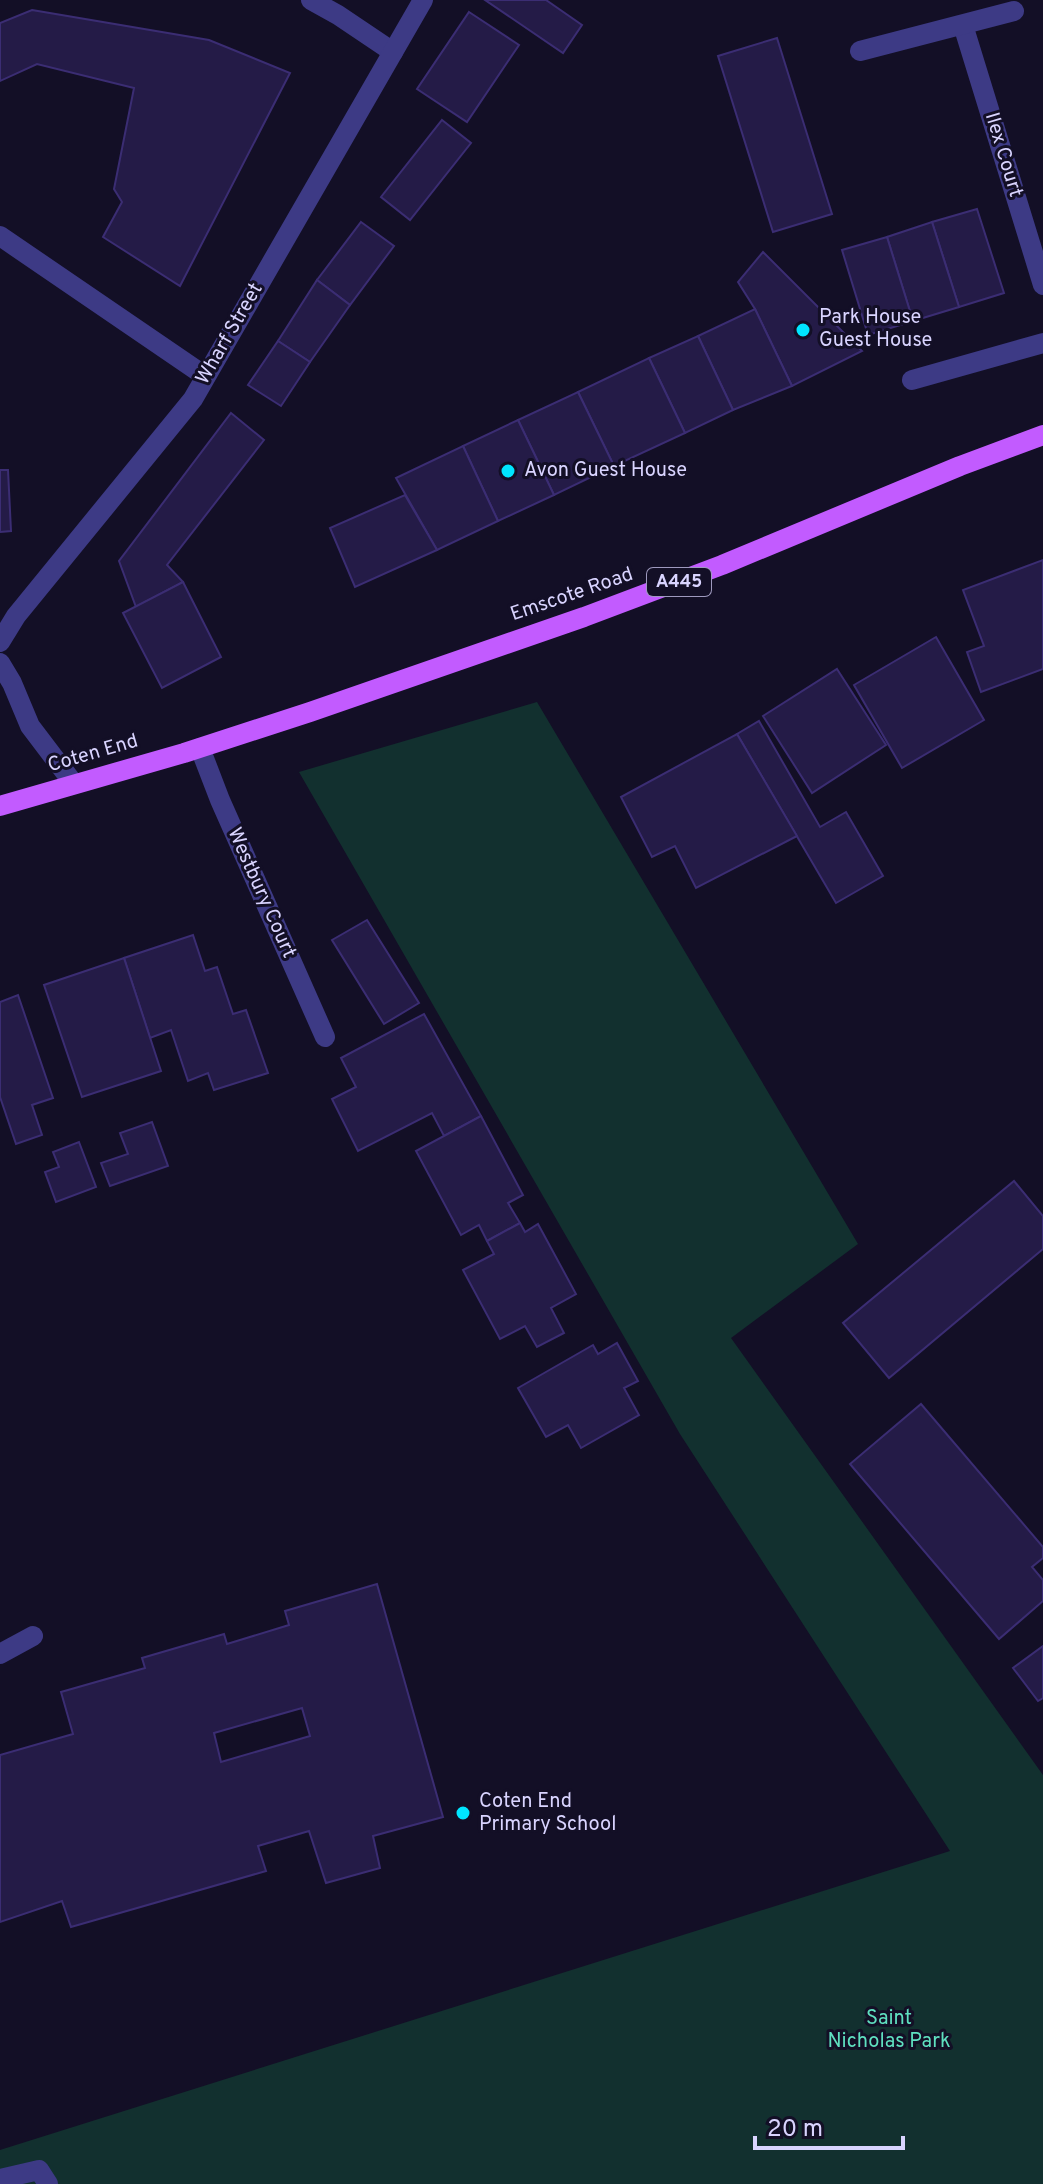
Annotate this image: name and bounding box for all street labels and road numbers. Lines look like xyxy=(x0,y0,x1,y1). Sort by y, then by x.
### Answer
street label: Ilex Court xyxy=(978,109,1028,201)
street label: Wharf Street xyxy=(190,278,270,390)
street label: Emscote Road xyxy=(507,562,637,628)
road number: A445 xyxy=(647,568,711,596)
street label: Coten End xyxy=(45,729,141,779)
street label: Westbury Court xyxy=(221,824,301,962)

